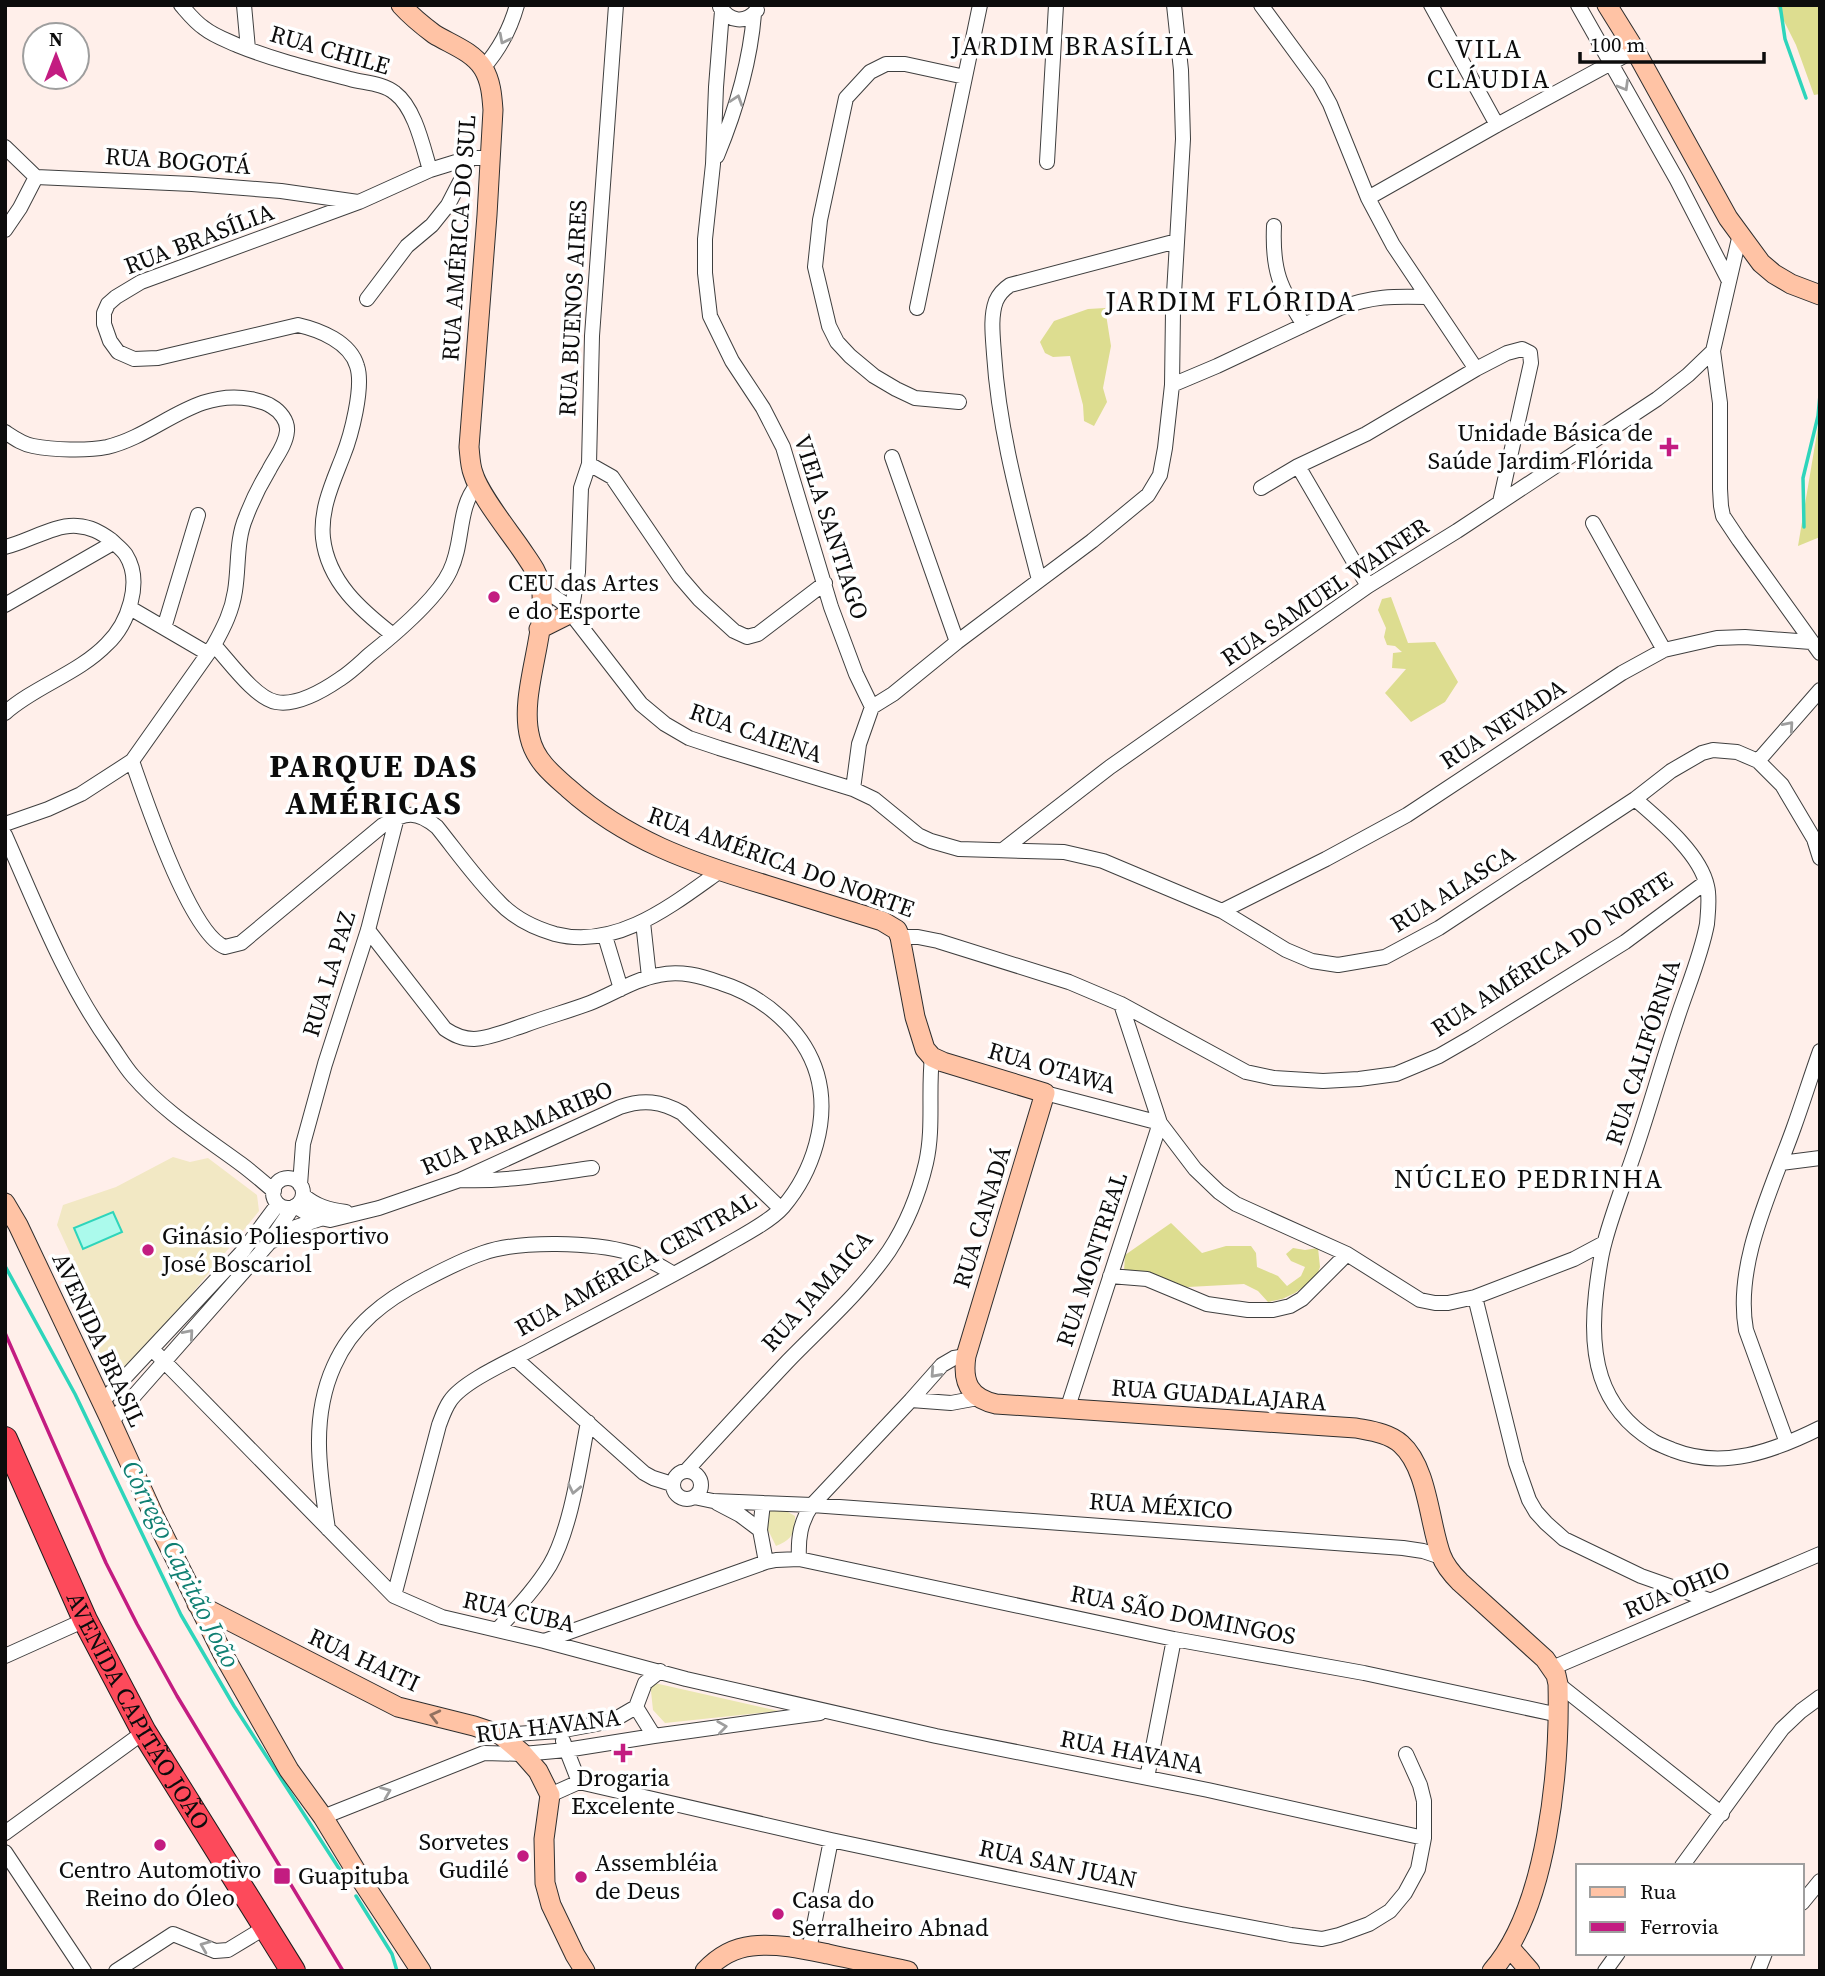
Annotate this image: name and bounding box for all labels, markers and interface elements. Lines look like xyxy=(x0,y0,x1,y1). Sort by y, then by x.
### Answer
street label: RUA CHILE xyxy=(266,17,394,82)
north arrow xyxy=(21,21,91,91)
scale bar xyxy=(1580,21,1764,65)
text: N xyxy=(49,26,63,52)
district label: JARDIM BRASÍLIA xyxy=(950,28,1195,64)
text: 100 m xyxy=(1590,30,1645,59)
district label: VILA CLÁUDIA xyxy=(1427,31,1551,97)
one-way arrow xyxy=(499,32,513,44)
one-way arrow xyxy=(1616,79,1629,91)
one-way arrow xyxy=(729,94,743,106)
street label: RUA AMÉRICA DO SUL xyxy=(433,114,484,362)
street label: RUA BOGOTÁ xyxy=(104,139,252,182)
street label: RUA BRASÍLIA xyxy=(119,195,278,282)
street label: RUA BUENOS AIRES xyxy=(550,199,595,417)
district label: JARDIM FLÓRIDA xyxy=(1104,282,1357,320)
place label: Unidade Básica de Saúde Jardim Flórida xyxy=(1428,416,1654,477)
street label: VIELA SANTIAGO xyxy=(786,430,877,623)
marker: Unidade Básica de Saúde Jardim Flórida xyxy=(1659,437,1679,457)
street label: RUA SAMUEL WAINER xyxy=(1214,509,1436,674)
place label: CEU das Artes e do Esporte xyxy=(508,566,659,627)
marker: CEU das Artes e do Esporte xyxy=(486,589,502,605)
street label: RUA NEVADA xyxy=(1433,671,1572,777)
street label: RUA CAIENA xyxy=(685,694,827,771)
one-way arrow xyxy=(1781,721,1793,734)
district label: PARQUE DAS AMÉRICAS xyxy=(269,744,479,825)
street label: RUA AMÉRICA DO NORTE xyxy=(643,798,919,925)
street label: RUA ALASCA xyxy=(1384,837,1521,940)
street label: RUA AMÉRICA DO NORTE xyxy=(1425,863,1679,1044)
street label: RUA LA PAZ xyxy=(294,907,363,1041)
street label: RUA CALIFÓRNIA xyxy=(1597,955,1688,1149)
street label: RUA OTAWA xyxy=(984,1034,1120,1102)
street label: RUA PARAMARIBO xyxy=(416,1072,618,1183)
street label: RUA CANADÁ xyxy=(944,1142,1019,1292)
district label: NÚCLEO PEDRINHA xyxy=(1394,1161,1664,1197)
street label: RUA MONTREAL xyxy=(1048,1167,1135,1350)
street label: RUA AMÉRICA CENTRAL xyxy=(509,1183,763,1344)
place label: Ginásio Poliesportivo José Boscariol xyxy=(161,1219,389,1280)
street label: RUA JAMAICA xyxy=(753,1223,880,1358)
marker: Ginásio Poliesportivo José Boscariol xyxy=(140,1242,156,1258)
street label: AVENIDA BRASIL xyxy=(45,1247,154,1432)
one-way arrow xyxy=(181,1330,193,1343)
one-way arrow xyxy=(931,1365,943,1378)
street label: RUA GUADALAJARA xyxy=(1110,1371,1328,1418)
water label: Córrego Capitão João xyxy=(113,1454,249,1674)
one-way arrow xyxy=(568,1483,583,1495)
street label: RUA MÉXICO xyxy=(1088,1484,1234,1527)
street label: RUA OHIO xyxy=(1619,1552,1735,1627)
street label: RUA SÃO DOMINGOS xyxy=(1068,1576,1298,1653)
street label: RUA CUBA xyxy=(460,1583,578,1640)
street label: AVENIDA CAPITÃO JOÃO xyxy=(59,1587,218,1836)
street label: RUA HAITI xyxy=(303,1619,425,1700)
street label: RUA HAVANA xyxy=(474,1700,622,1751)
one-way arrow xyxy=(429,1710,441,1724)
one-way arrow xyxy=(716,1719,728,1734)
street label: RUA HAVANA xyxy=(1058,1721,1207,1782)
marker: Drogaria Excelente xyxy=(615,1745,631,1761)
place label: Drogaria Excelente xyxy=(571,1761,675,1822)
one-way arrow xyxy=(379,1786,391,1800)
place label: Sorvetes Gudilé xyxy=(419,1825,509,1886)
street label: RUA SAN JUAN xyxy=(976,1831,1140,1896)
marker: Centro Automotivo Reino do Óleo xyxy=(152,1837,168,1853)
place label: Assembléia de Deus xyxy=(595,1846,719,1907)
marker: Sorvetes Gudilé xyxy=(515,1848,531,1864)
place label: Centro Automotivo Reino do Óleo xyxy=(59,1853,261,1914)
place label: Guapituba xyxy=(298,1859,410,1892)
legend xyxy=(1576,1864,1804,1955)
marker: Guapituba xyxy=(272,1866,292,1886)
marker: Assembléia de Deus xyxy=(573,1869,589,1885)
text: Rua xyxy=(1640,1877,1677,1906)
place label: Casa do Serralheiro Abnad xyxy=(792,1883,989,1944)
marker: Casa do Serralheiro Abnad xyxy=(770,1906,786,1922)
text: Ferrovia xyxy=(1640,1912,1719,1941)
one-way arrow xyxy=(200,1941,212,1955)

